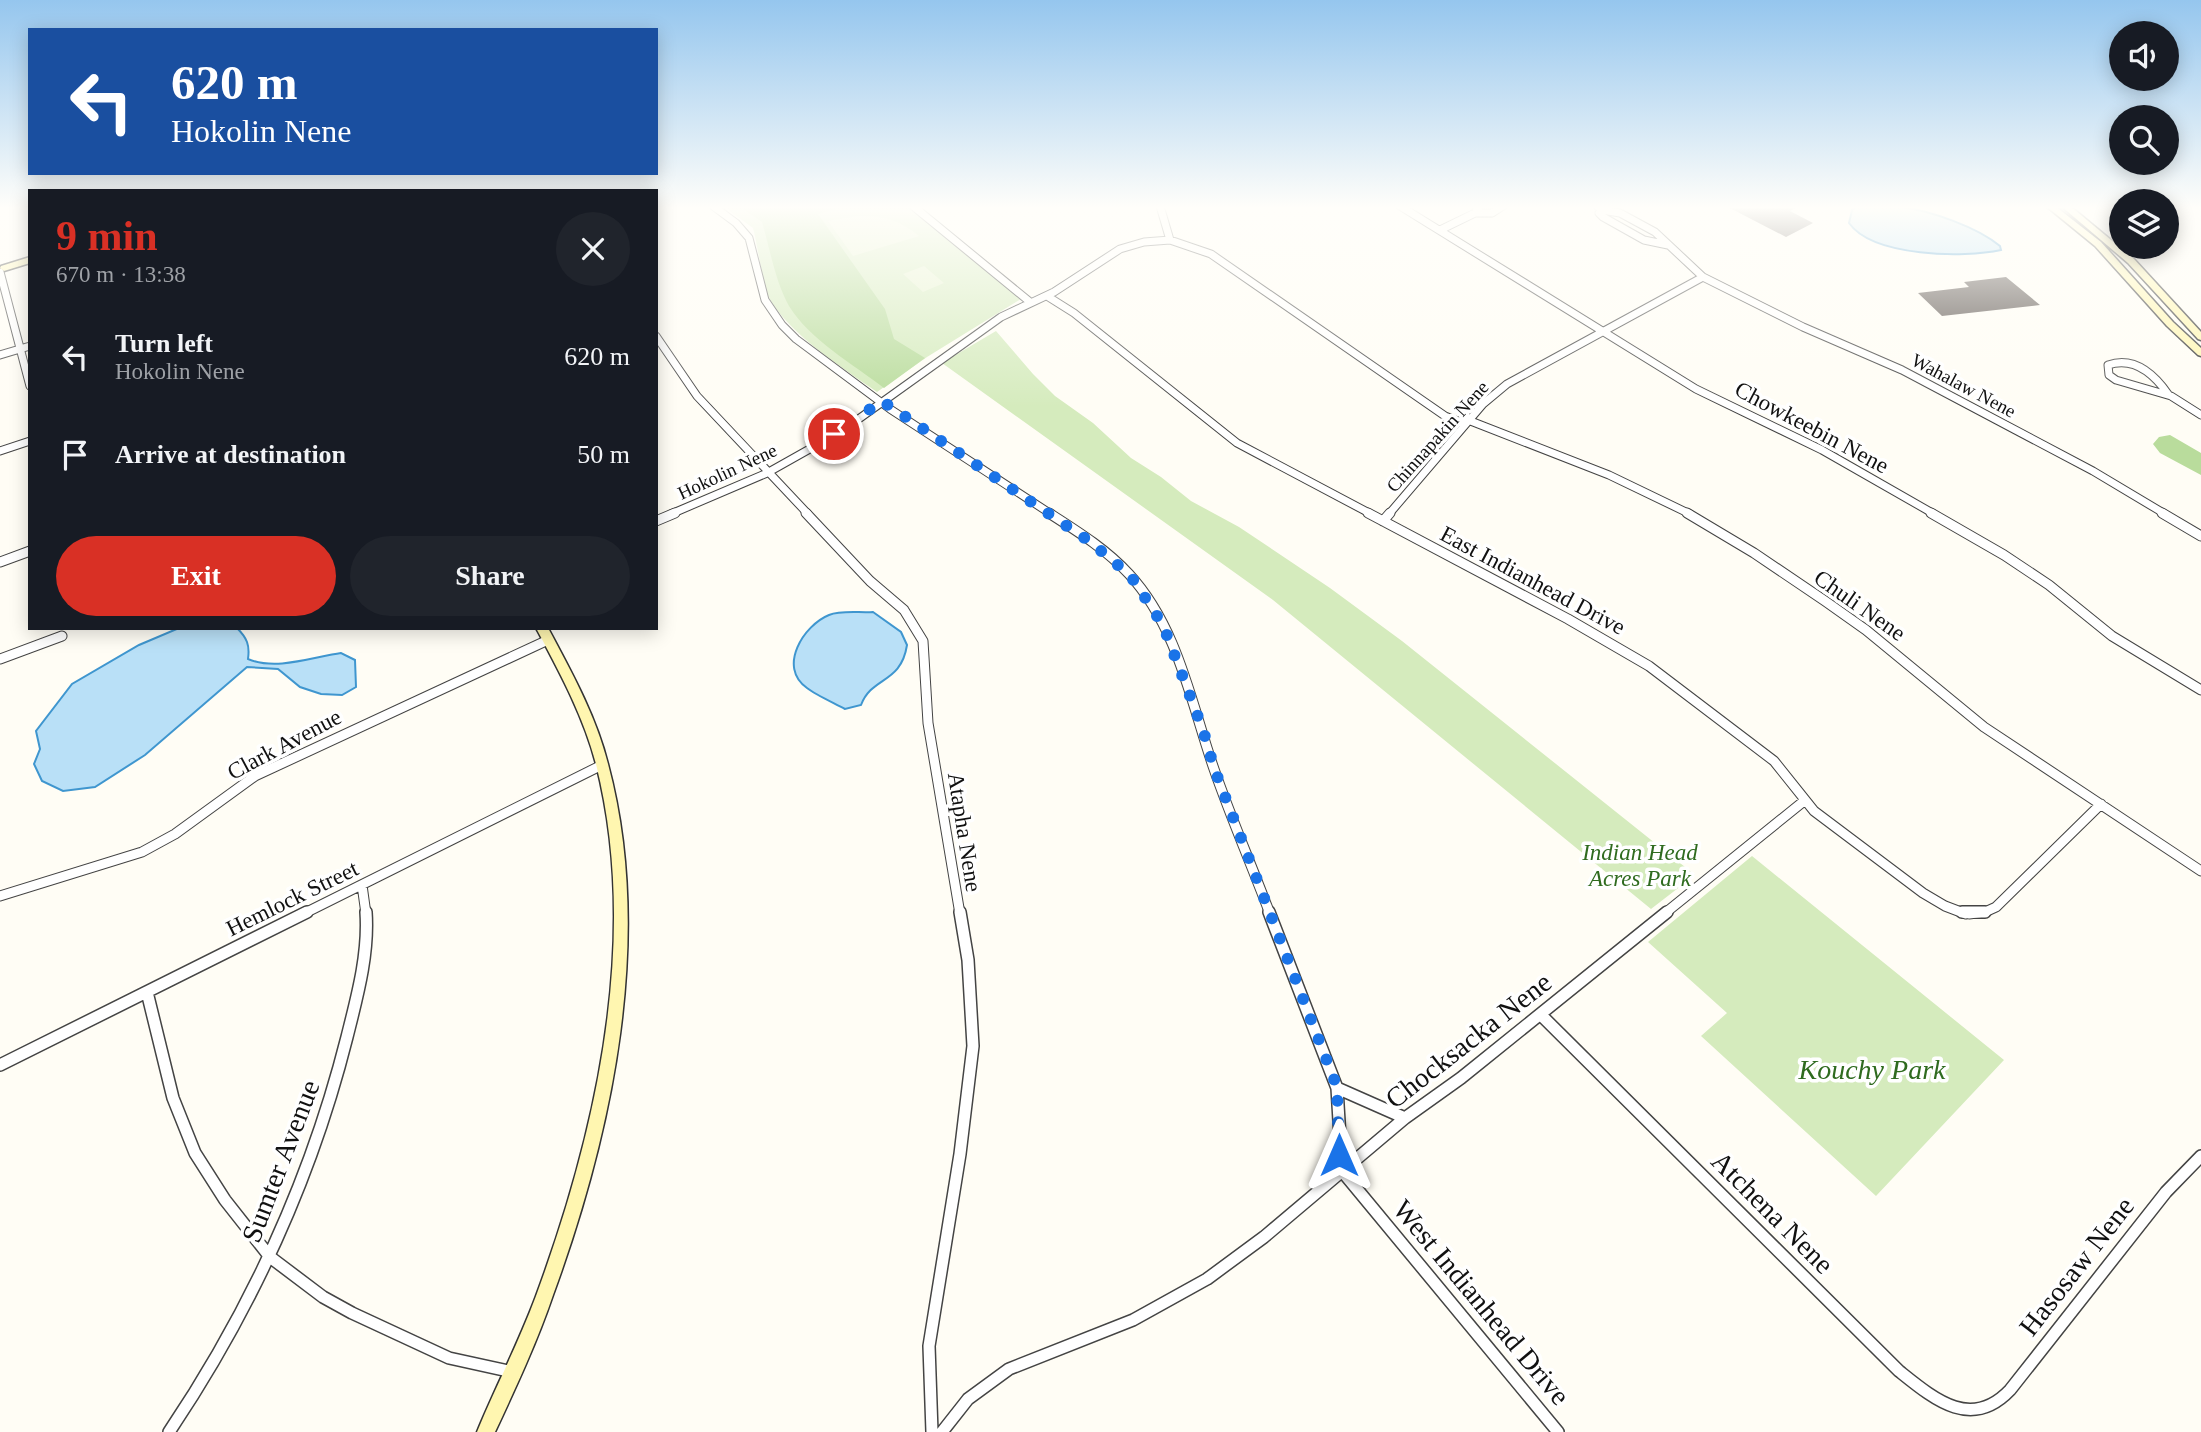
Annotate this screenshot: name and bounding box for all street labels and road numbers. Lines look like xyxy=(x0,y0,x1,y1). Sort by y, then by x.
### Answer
street label: Wahalaw Nene xyxy=(1908,349,2019,422)
street label: Chowkeebin Nene xyxy=(1731,376,1893,479)
street label: Chinnapakin Nene xyxy=(1382,377,1493,496)
street label: Hokolin Nene xyxy=(674,439,780,504)
street label: East Indianhead Drive xyxy=(1436,521,1629,640)
street label: Chuli Nene xyxy=(1809,565,1910,646)
street label: Clark Avenue xyxy=(223,704,345,785)
street label: Atapha Nene xyxy=(943,771,986,894)
street label: Hemlock Street xyxy=(222,855,363,941)
street label: Chocksacka Nene xyxy=(1379,966,1557,1115)
street label: Sumter Avenue xyxy=(235,1076,326,1247)
street label: Atchena Nene xyxy=(1705,1145,1840,1280)
street label: Hasosaw Nene xyxy=(2013,1191,2140,1342)
street label: West Indianhead Drive xyxy=(1387,1194,1576,1411)

